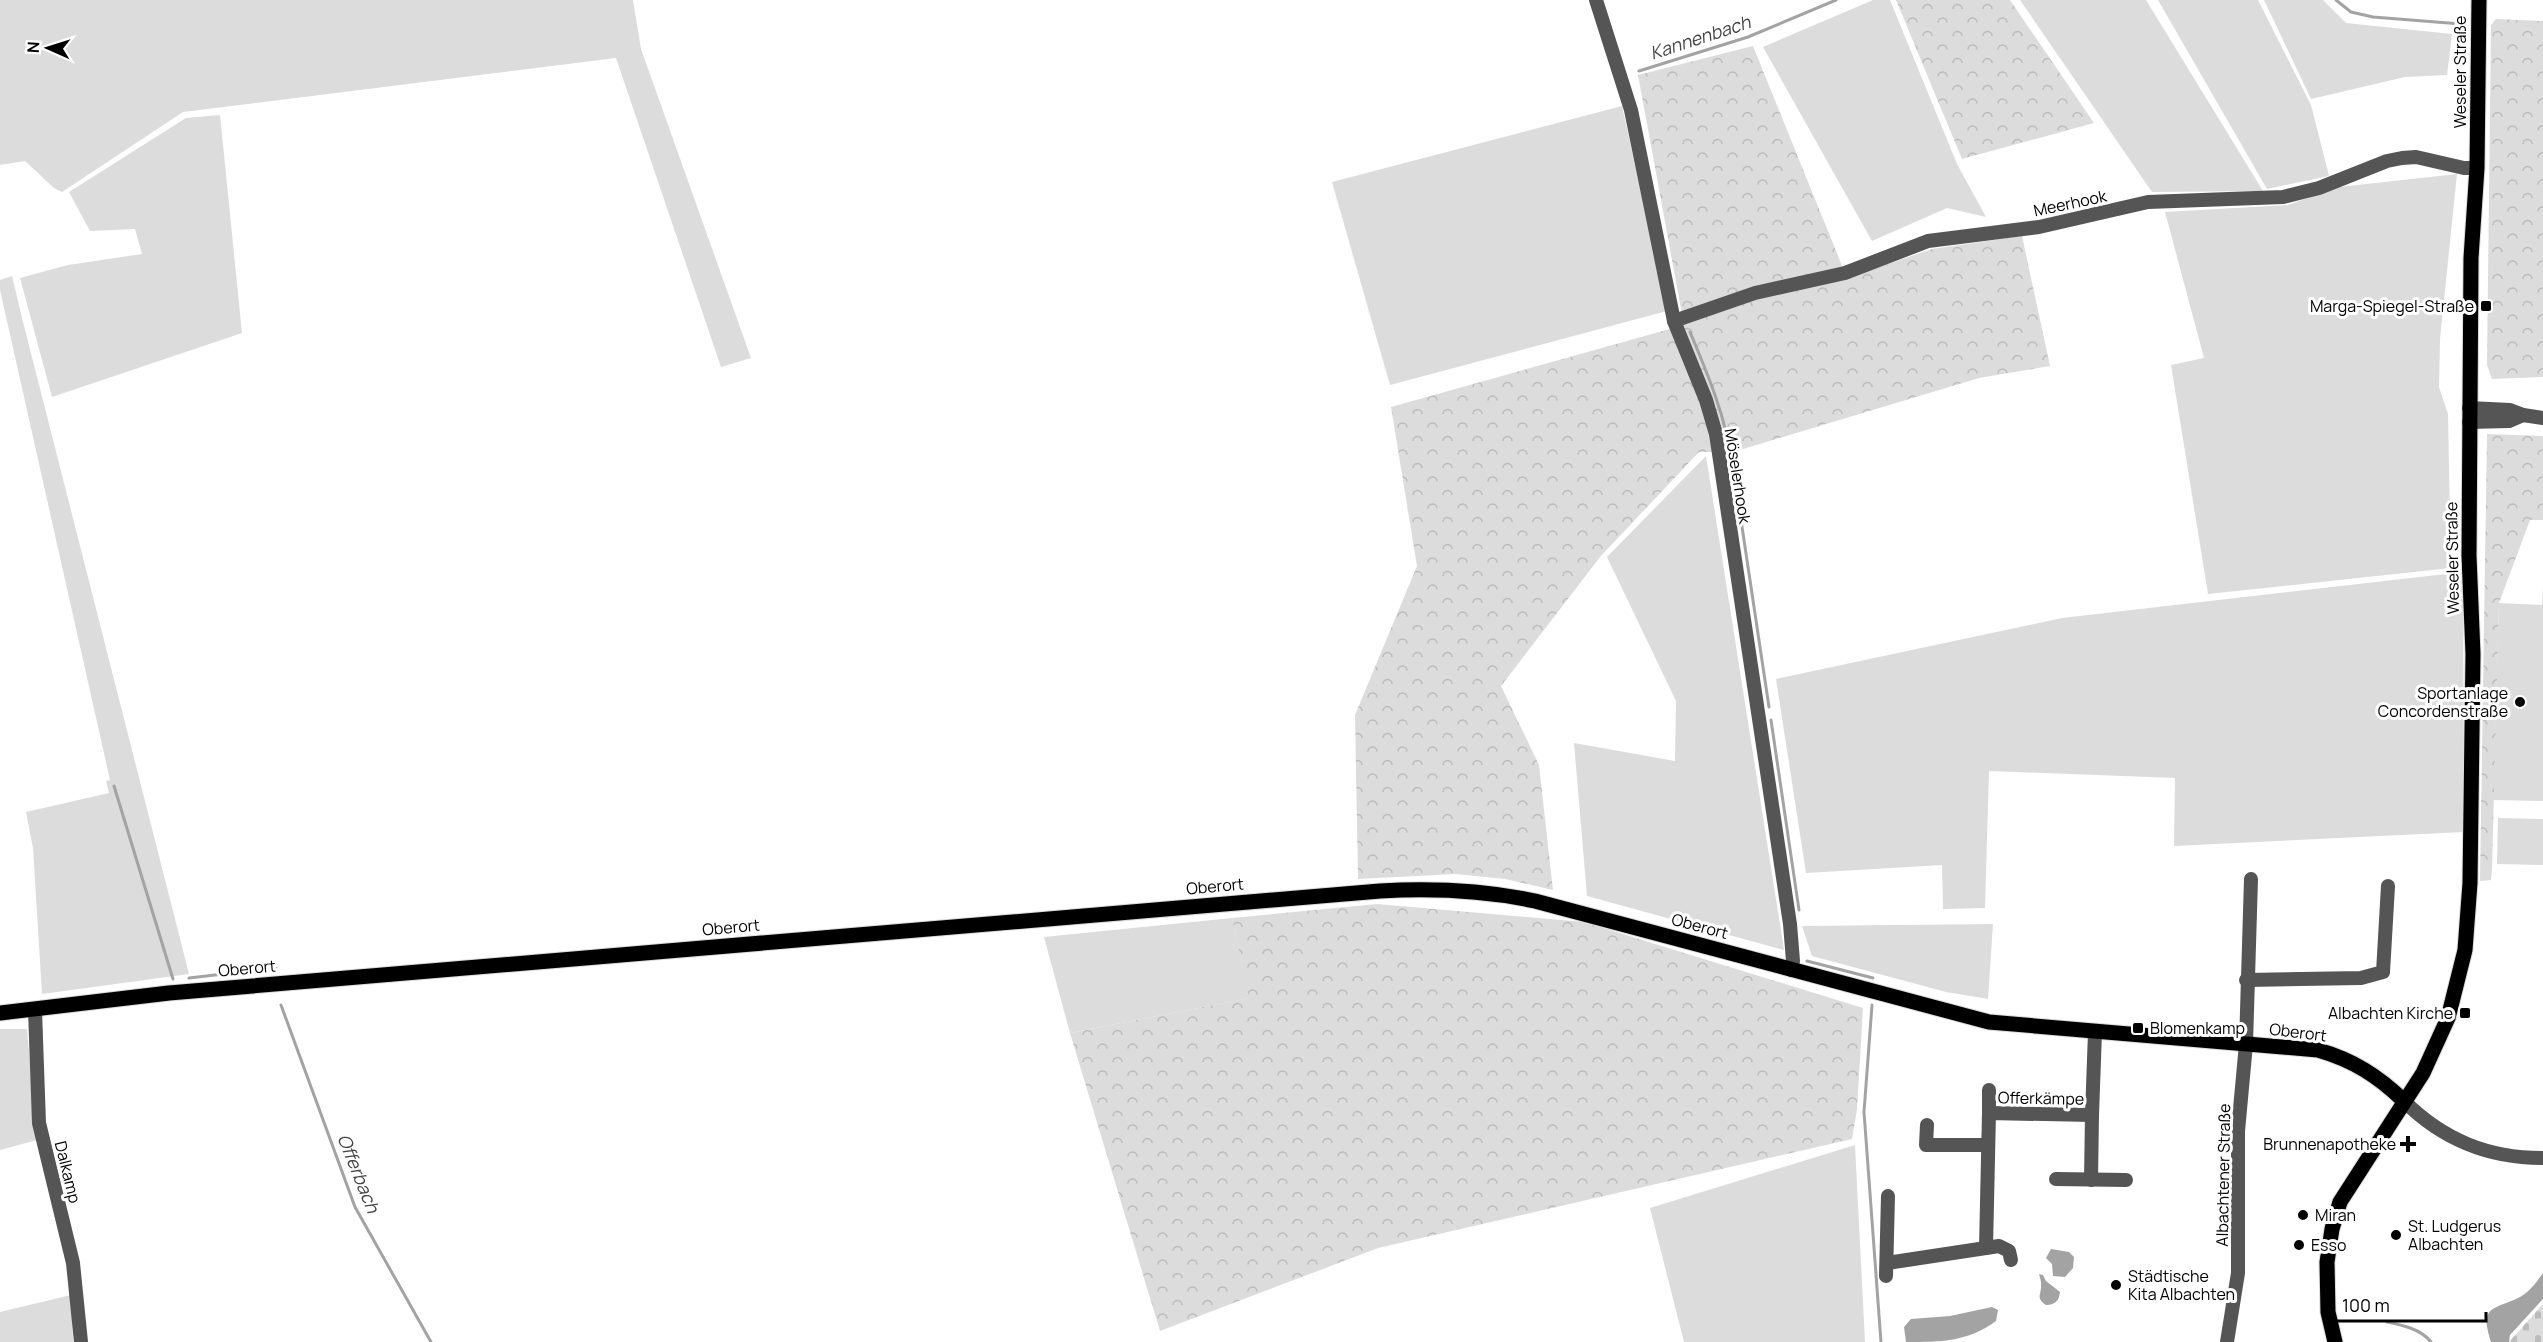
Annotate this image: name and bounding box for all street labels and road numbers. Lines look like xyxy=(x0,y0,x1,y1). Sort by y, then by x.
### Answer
street label: Weseler Straße xyxy=(2449,16,2471,128)
street label: Meerhook xyxy=(2031,184,2110,221)
street label: Möselerhook xyxy=(1720,427,1757,526)
street label: Weseler Straße xyxy=(2440,501,2464,615)
street label: Oberort xyxy=(1185,873,1245,899)
street label: Oberort xyxy=(1669,908,1731,944)
street label: Oberort xyxy=(701,914,761,940)
street label: Oberort xyxy=(217,955,277,981)
street label: Oberort xyxy=(2268,1018,2328,1046)
street label: Offerkämpe xyxy=(1998,1086,2084,1110)
street label: Albachtener Straße xyxy=(2211,1103,2235,1247)
street label: Dalkamp xyxy=(50,1139,86,1205)

